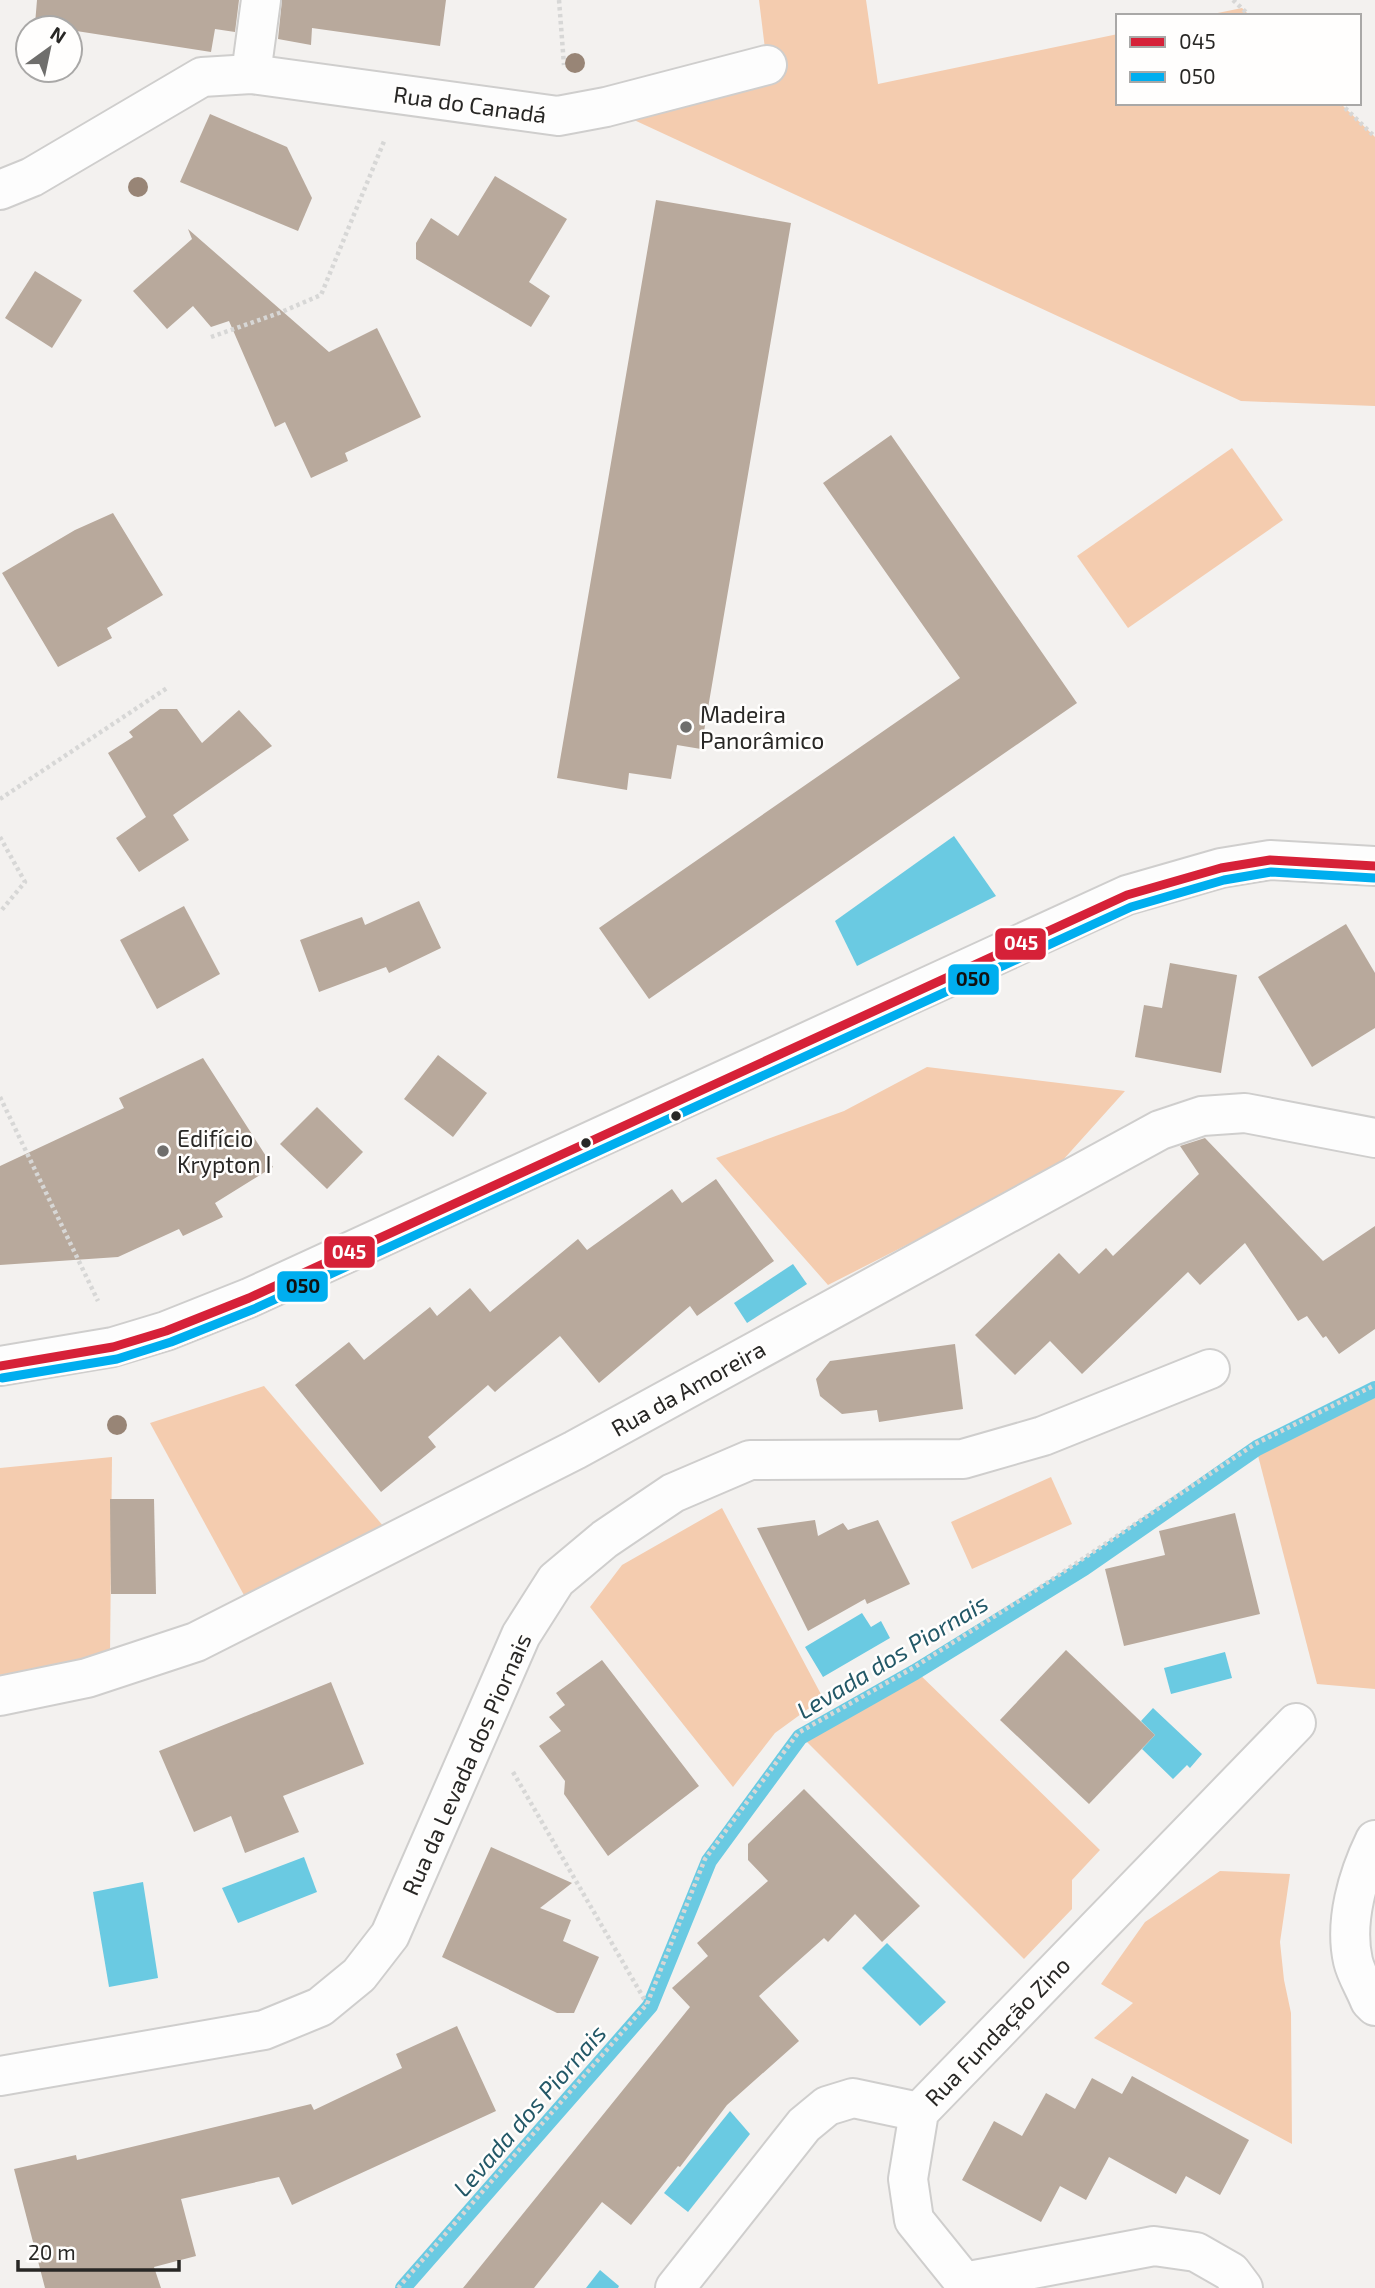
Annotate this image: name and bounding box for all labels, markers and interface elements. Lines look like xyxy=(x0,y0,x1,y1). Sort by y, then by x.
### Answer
north arrow xyxy=(14,14,84,84)
legend xyxy=(1116,14,1361,105)
text: N xyxy=(47,21,71,48)
text: 045 xyxy=(1179,28,1216,53)
text: 050 xyxy=(1179,63,1216,88)
street label: Rua do Canadá xyxy=(392,79,548,129)
place label: Madeira Panorâmico xyxy=(700,700,824,754)
marker: Madeira Panorâmico xyxy=(678,719,694,735)
line badge: 045 xyxy=(994,927,1047,961)
text: 045 xyxy=(1004,931,1038,954)
line badge: 050 xyxy=(947,963,1000,996)
text: 050 xyxy=(956,967,990,990)
unlabelled marker xyxy=(669,1109,683,1123)
place label: Edifício Krypton I xyxy=(177,1124,272,1178)
unlabelled marker xyxy=(579,1136,593,1150)
marker: Edifício Krypton I xyxy=(155,1143,171,1159)
line badge: 045 xyxy=(323,1235,376,1269)
text: 045 xyxy=(332,1240,366,1263)
line badge: 050 xyxy=(276,1270,329,1303)
text: 050 xyxy=(286,1274,320,1297)
street label: Rua da Amoreira xyxy=(606,1334,770,1442)
water label: Levada dos Piornais xyxy=(791,1587,993,1725)
street label: Rua da Levada dos Piornais xyxy=(396,1629,536,1899)
street label: Rua Fundação Zino xyxy=(919,1951,1076,2112)
water label: Levada dos Piornais xyxy=(447,2018,611,2202)
scale bar xyxy=(18,2228,178,2272)
text: 20 m xyxy=(28,2239,76,2264)

